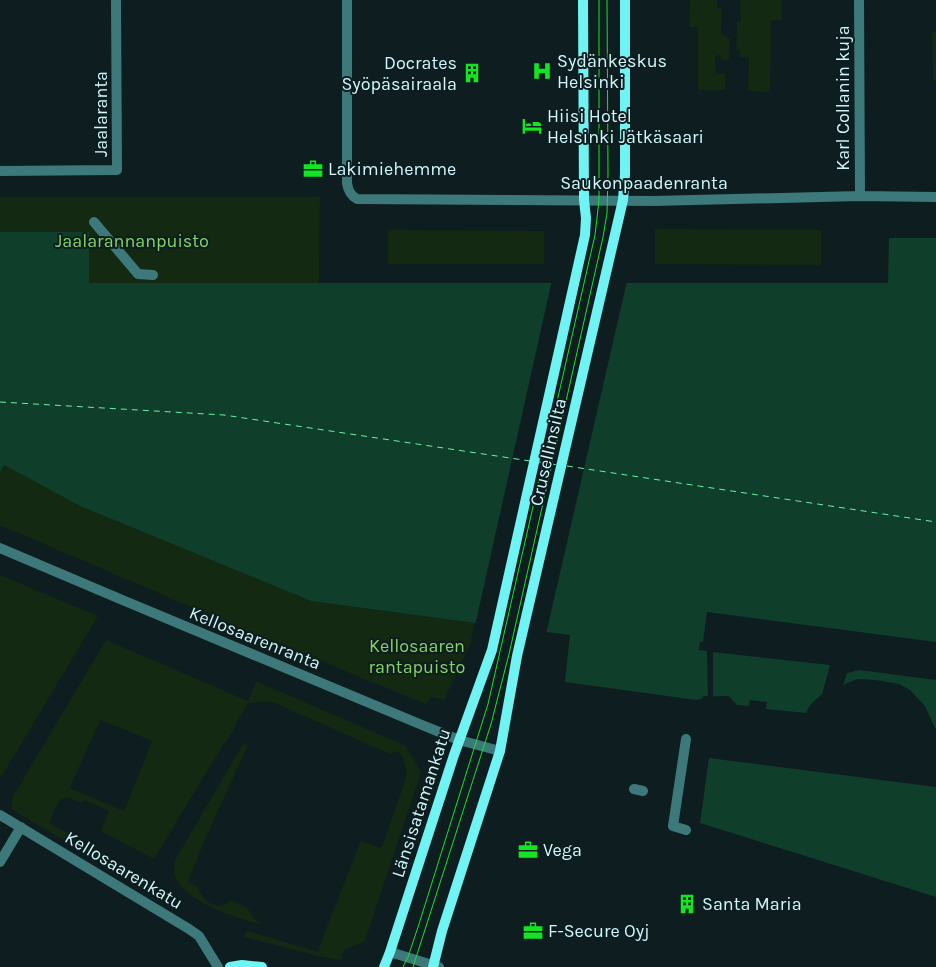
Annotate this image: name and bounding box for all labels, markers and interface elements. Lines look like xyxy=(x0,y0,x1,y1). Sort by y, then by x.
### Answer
street label: Karl Collanin kuja xyxy=(832,25,854,171)
place label: Sydänkeskus Helsinki xyxy=(557,50,667,93)
place label: Docrates Syöpäsairaala xyxy=(341,52,457,95)
hospital icon: Sydänkeskus Helsinki xyxy=(531,60,553,82)
building icon: Docrates Syöpäsairaala xyxy=(461,62,483,84)
street label: Jaalaranta xyxy=(90,71,112,157)
place label: Hiisi Hotel Helsinki Jätkäsaari xyxy=(547,105,704,148)
hotel icon: Hiisi Hotel Helsinki Jätkäsaari xyxy=(521,115,543,137)
office icon: Lakimiehemme xyxy=(302,158,324,180)
place label: Lakimiehemme xyxy=(328,158,456,180)
street label: Saukonpaadenranta xyxy=(560,172,728,194)
park label: Jaalarannanpuisto xyxy=(55,230,209,252)
street label: Crusellinsilta xyxy=(525,396,571,508)
street label: Kellosaarenranta xyxy=(186,602,324,674)
park label: Kellosaaren rantapuisto xyxy=(369,635,465,678)
street label: Länsisatamankatu xyxy=(387,726,455,880)
street label: Kellosaarenkatu xyxy=(61,826,187,914)
office icon: Vega xyxy=(517,839,539,861)
place label: Vega xyxy=(543,839,582,861)
building icon: Santa Maria xyxy=(676,893,698,915)
place label: Santa Maria xyxy=(702,893,802,915)
office icon: F-Secure Oyj xyxy=(522,920,544,942)
place label: F-Secure Oyj xyxy=(548,920,650,942)

